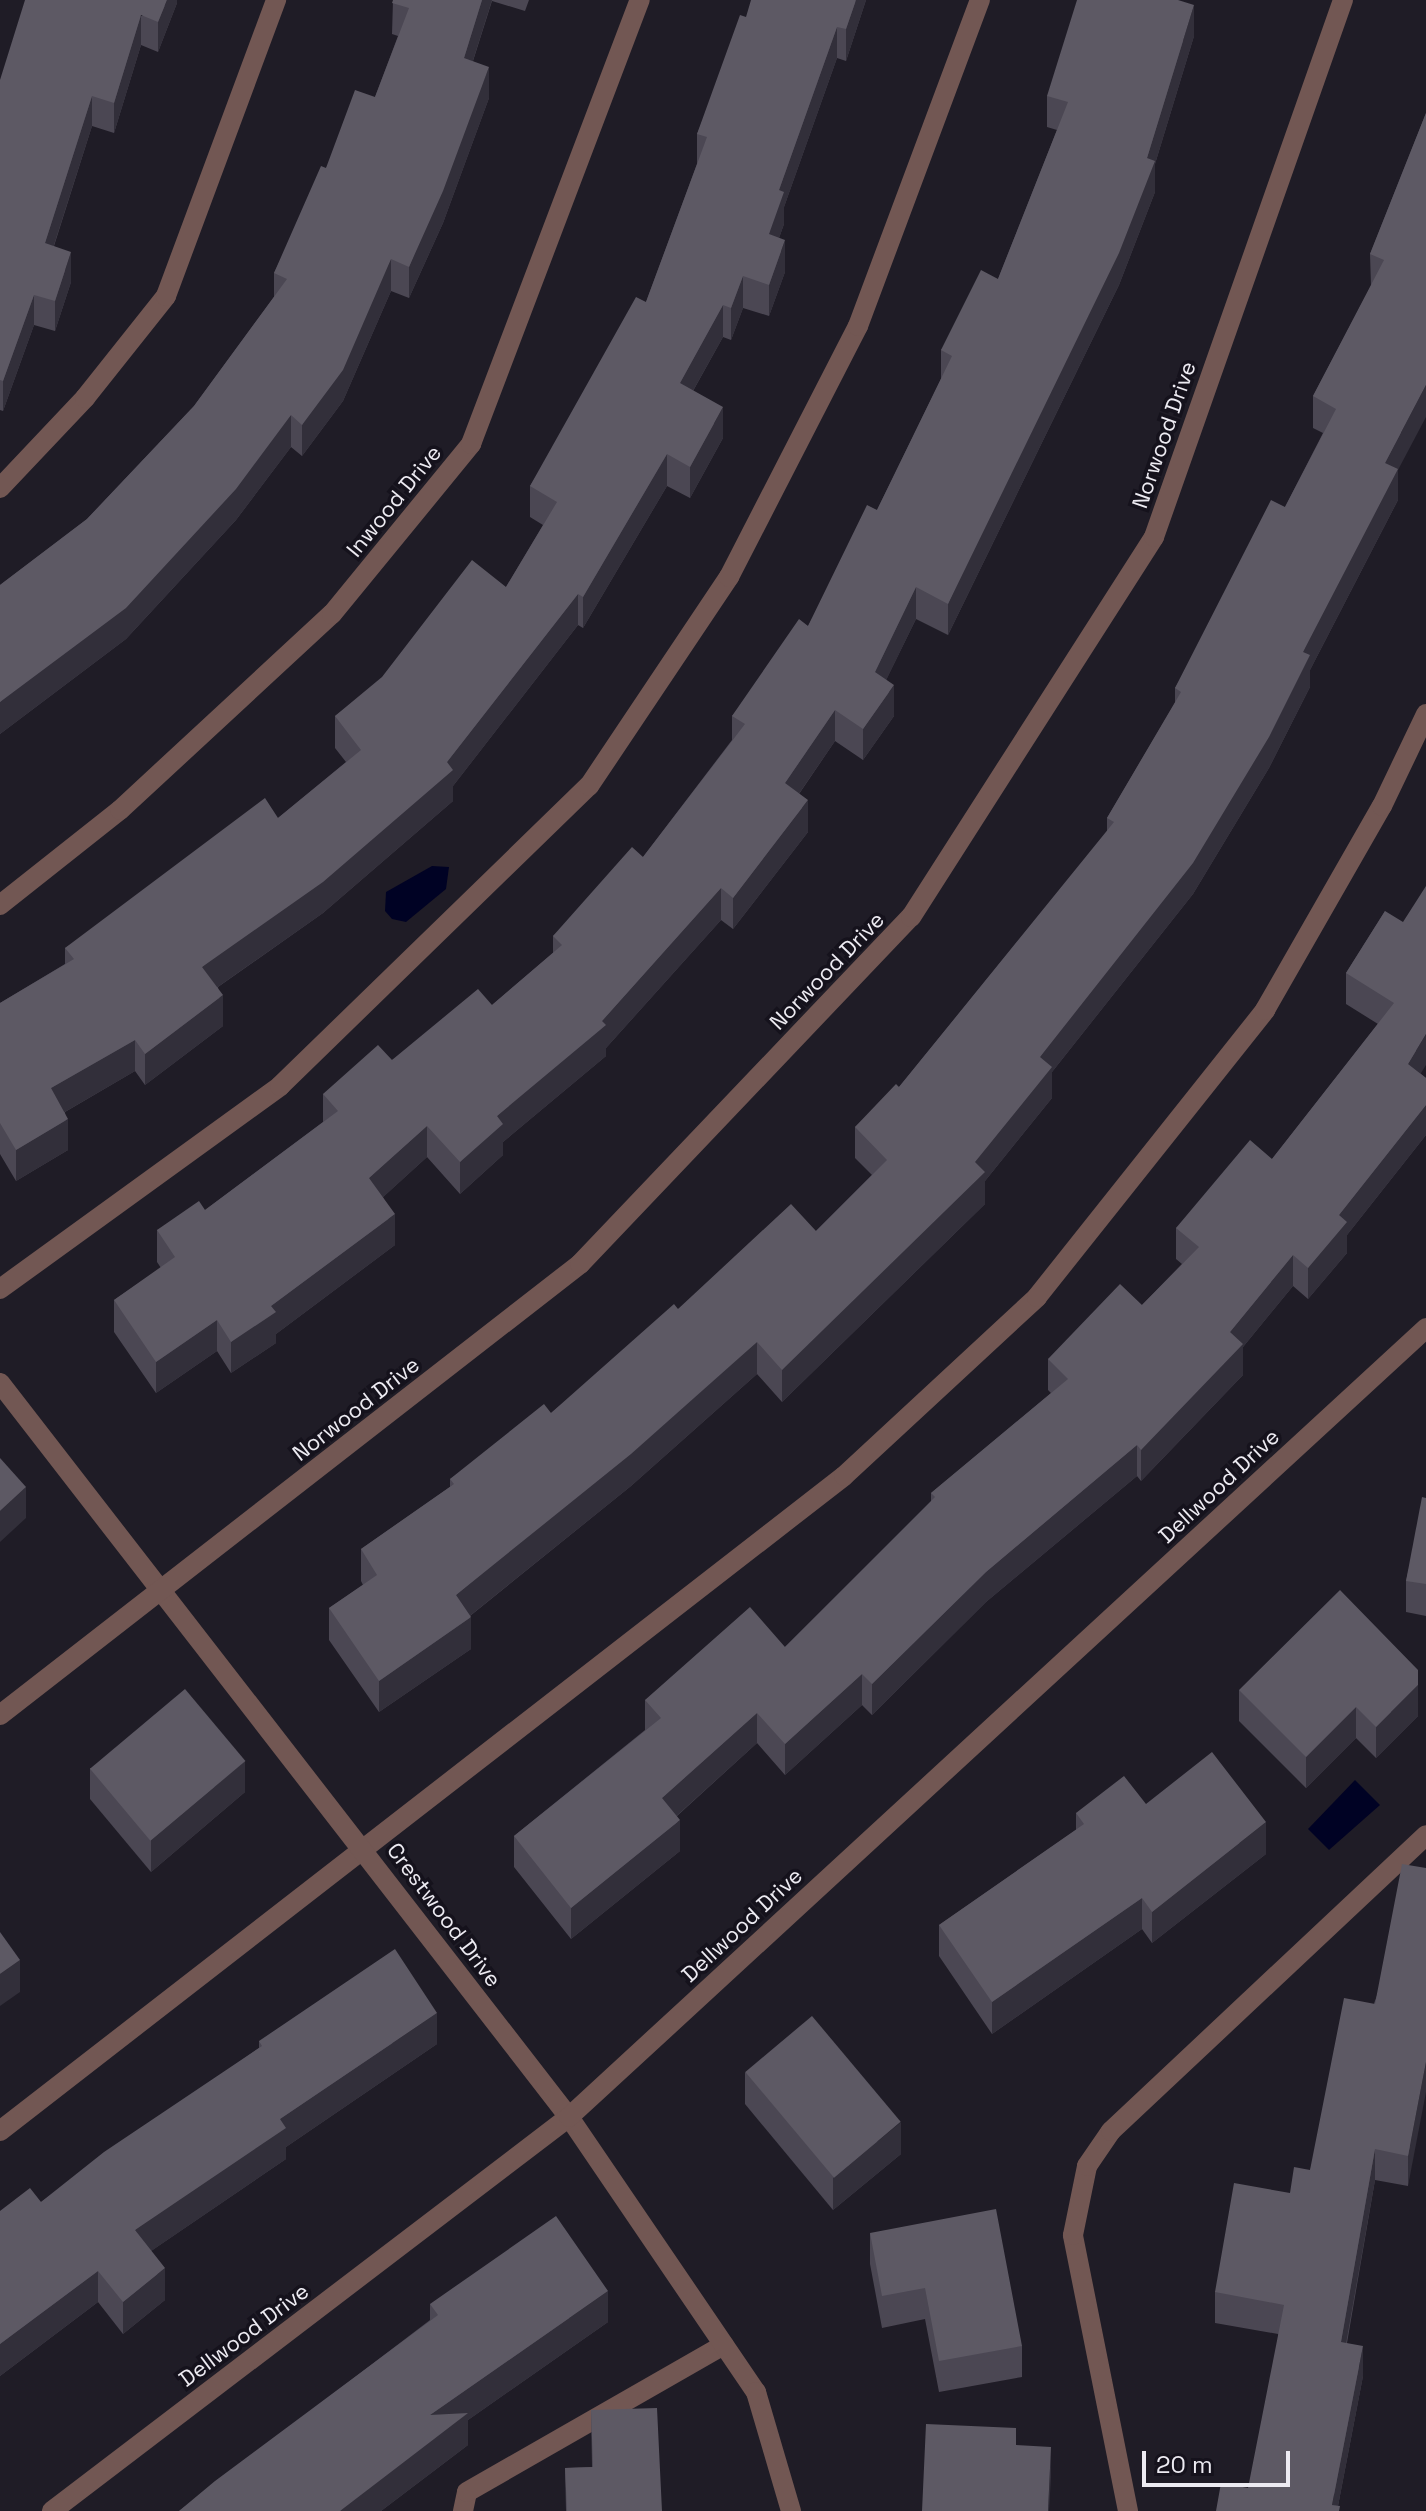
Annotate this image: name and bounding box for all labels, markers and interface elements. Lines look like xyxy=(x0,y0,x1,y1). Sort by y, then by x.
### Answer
street label: Norwood Drive xyxy=(1127,358,1201,512)
street label: Inwood Drive xyxy=(341,440,447,562)
street label: Norwood Drive xyxy=(764,907,890,1035)
street label: Norwood Drive xyxy=(287,1351,425,1467)
street label: Dellwood Drive xyxy=(1153,1423,1285,1549)
street label: Crestwood Drive xyxy=(381,1838,507,1992)
street label: Dellwood Drive xyxy=(676,1862,808,1988)
street label: Dellwood Drive xyxy=(174,2278,314,2392)
scale bar xyxy=(1146,2435,1294,2485)
text: 20 m xyxy=(1156,2449,1213,2480)

